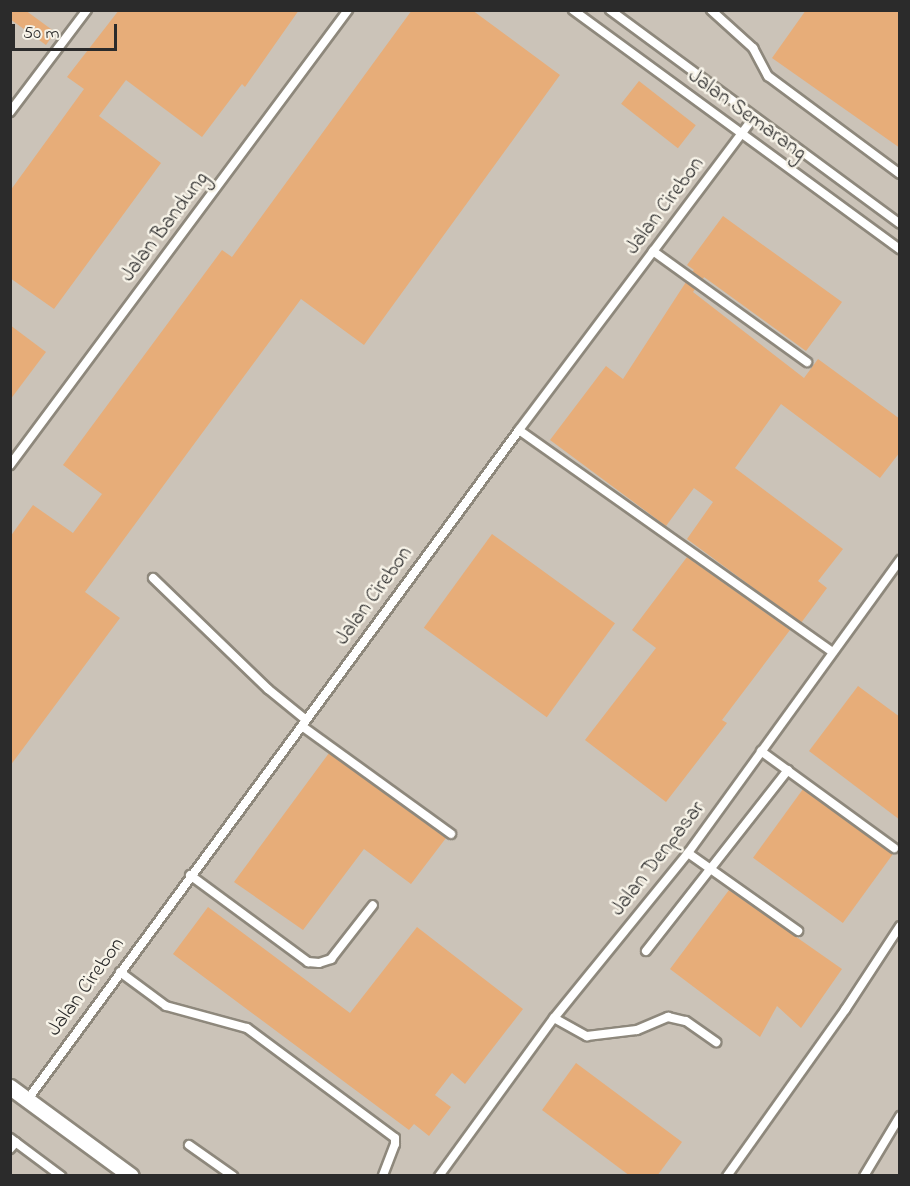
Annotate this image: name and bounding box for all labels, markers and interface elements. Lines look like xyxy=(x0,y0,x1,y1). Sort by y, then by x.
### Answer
scale bar xyxy=(15,12,120,50)
text: 50 m xyxy=(23,21,60,47)
street label: Jalan Semarang xyxy=(683,64,811,166)
street label: Jalan Cirebon xyxy=(620,152,710,260)
street label: Jalan Bandung xyxy=(115,167,215,287)
street label: Jalan Cirebon xyxy=(330,542,418,650)
street label: Jalan Denpasar xyxy=(605,797,711,921)
street label: Jalan Cirebon xyxy=(42,933,130,1041)

